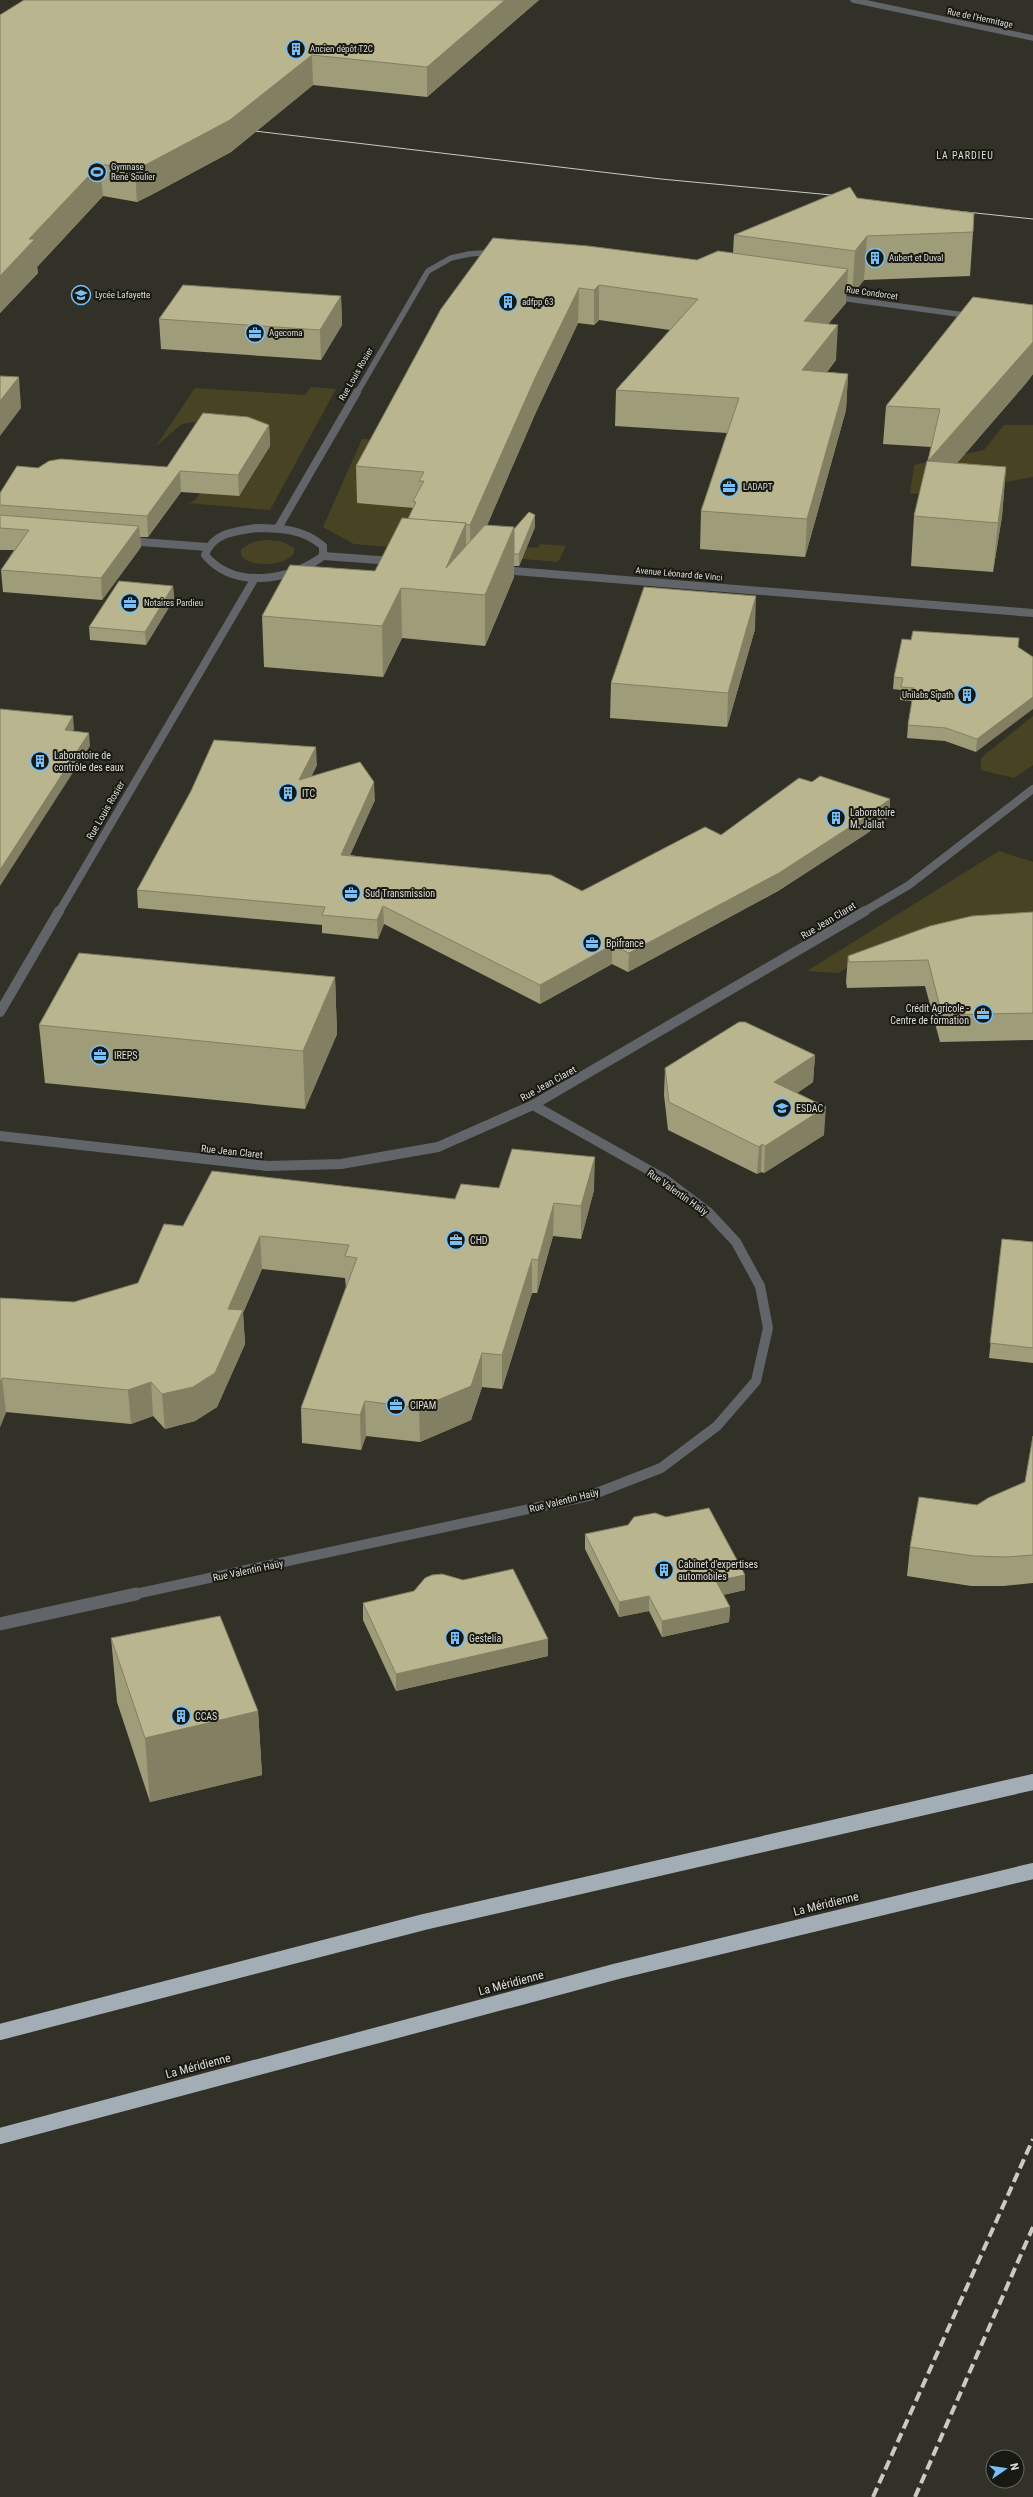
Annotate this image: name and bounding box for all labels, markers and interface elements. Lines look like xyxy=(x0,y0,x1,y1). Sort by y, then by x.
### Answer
street label: Rue de l'Hermitage xyxy=(946,6,1014,30)
building icon: Ancien dépôt T2C xyxy=(285,38,307,60)
place label: Ancien dépôt T2C xyxy=(310,44,373,54)
district label: LA PARDIEU xyxy=(936,150,994,161)
sports icon: Gymnase René Soulier xyxy=(86,161,108,183)
place label: Gymnase René Soulier xyxy=(111,162,156,182)
building icon: Aubert et Duval xyxy=(864,247,886,269)
place label: Aubert et Duval xyxy=(889,253,943,263)
school or university icon: Lycée Lafayette xyxy=(70,284,92,306)
street label: Rue Condorcet xyxy=(846,284,899,302)
place label: Lycée Lafayette xyxy=(95,290,150,300)
building icon: adfpp 63 xyxy=(497,291,519,313)
place label: adfpp 63 xyxy=(522,297,553,307)
office icon: Agecoma xyxy=(244,322,266,344)
place label: Agecoma xyxy=(269,328,303,338)
street label: Rue Louis Rosier xyxy=(337,346,375,402)
office icon: LADAPT xyxy=(718,476,740,498)
place label: LADAPT xyxy=(743,482,773,492)
street label: Avenue Léonard de Vinci xyxy=(635,565,723,583)
office icon: Notaires Pardieu xyxy=(119,592,141,614)
place label: Notaires Pardieu xyxy=(144,598,203,608)
building icon: Unilabs Sipath xyxy=(956,684,978,706)
place label: Unilabs Sipath xyxy=(902,690,953,700)
building icon: Laboratoire de contrôle des eaux xyxy=(29,750,51,772)
place label: Laboratoire de contrôle des eaux xyxy=(54,750,125,773)
street label: Rue Louis Rosier xyxy=(84,779,127,841)
building icon: ITC xyxy=(277,782,299,804)
place label: ITC xyxy=(302,788,315,799)
building icon: Laboratoire M. Jallat xyxy=(825,807,847,829)
place label: Laboratoire M. Jallat xyxy=(850,807,895,830)
office icon: Sud Transmission xyxy=(340,882,362,904)
place label: Sud Transmission xyxy=(365,888,435,899)
street label: Rue Jean Claret xyxy=(799,900,858,941)
office icon: Bpifrance xyxy=(581,932,603,954)
place label: Bpifrance xyxy=(606,938,644,949)
place label: Crédit Agricole - Centre de formation xyxy=(890,1003,970,1026)
office icon: Crédit Agricole - Centre de formation xyxy=(972,1003,994,1025)
office icon: IREPS xyxy=(89,1044,111,1066)
place label: IREPS xyxy=(114,1050,138,1061)
street label: Rue Jean Claret xyxy=(518,1064,578,1103)
school or university icon: ESDAC xyxy=(771,1097,793,1119)
place label: ESDAC xyxy=(796,1103,823,1114)
street label: Rue Jean Claret xyxy=(201,1143,263,1160)
street label: Rue Valentin Haüy xyxy=(645,1167,710,1217)
office icon: CHD xyxy=(445,1229,467,1251)
place label: CHD xyxy=(470,1235,488,1246)
office icon: CIPAM xyxy=(385,1394,407,1416)
place label: CIPAM xyxy=(410,1400,436,1411)
street label: Rue Valentin Haüy xyxy=(528,1486,600,1514)
street label: Rue Valentin Haüy xyxy=(212,1558,284,1583)
building icon: Cabinet d'expertises automobiles xyxy=(653,1559,675,1581)
place label: Cabinet d'expertises automobiles xyxy=(678,1559,758,1582)
building icon: Gestelia xyxy=(444,1627,466,1649)
place label: Gestelia xyxy=(469,1633,501,1644)
building icon: CCAS xyxy=(170,1705,192,1727)
place label: CCAS xyxy=(195,1711,217,1722)
street label: La Méridienne xyxy=(792,1889,861,1919)
street label: La Méridienne xyxy=(477,1967,545,1998)
street label: La Méridienne xyxy=(164,2050,232,2081)
north arrow xyxy=(985,2449,1025,2489)
text: N xyxy=(1007,2462,1021,2472)

